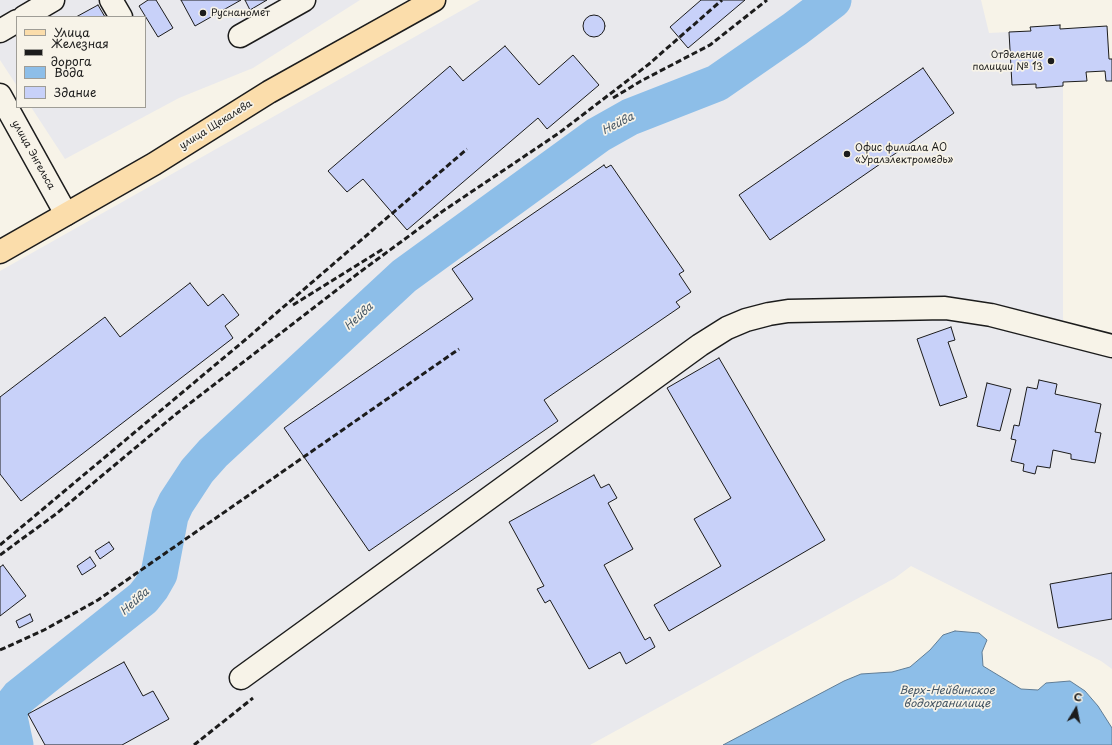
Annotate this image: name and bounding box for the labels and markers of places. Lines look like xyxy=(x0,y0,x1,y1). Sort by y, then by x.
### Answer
place label: Руснаномет xyxy=(211,7,270,19)
marker: Руснаномет xyxy=(198,8,208,18)
place label: Отделение полиции № 13 xyxy=(972,49,1043,72)
marker: Отделение полиции № 13 xyxy=(1046,56,1056,66)
place label: Офис филиала АО «Уралэлектромедь» xyxy=(855,142,953,166)
marker: Офис филиала АО «Уралэлектромедь» xyxy=(842,149,852,159)

